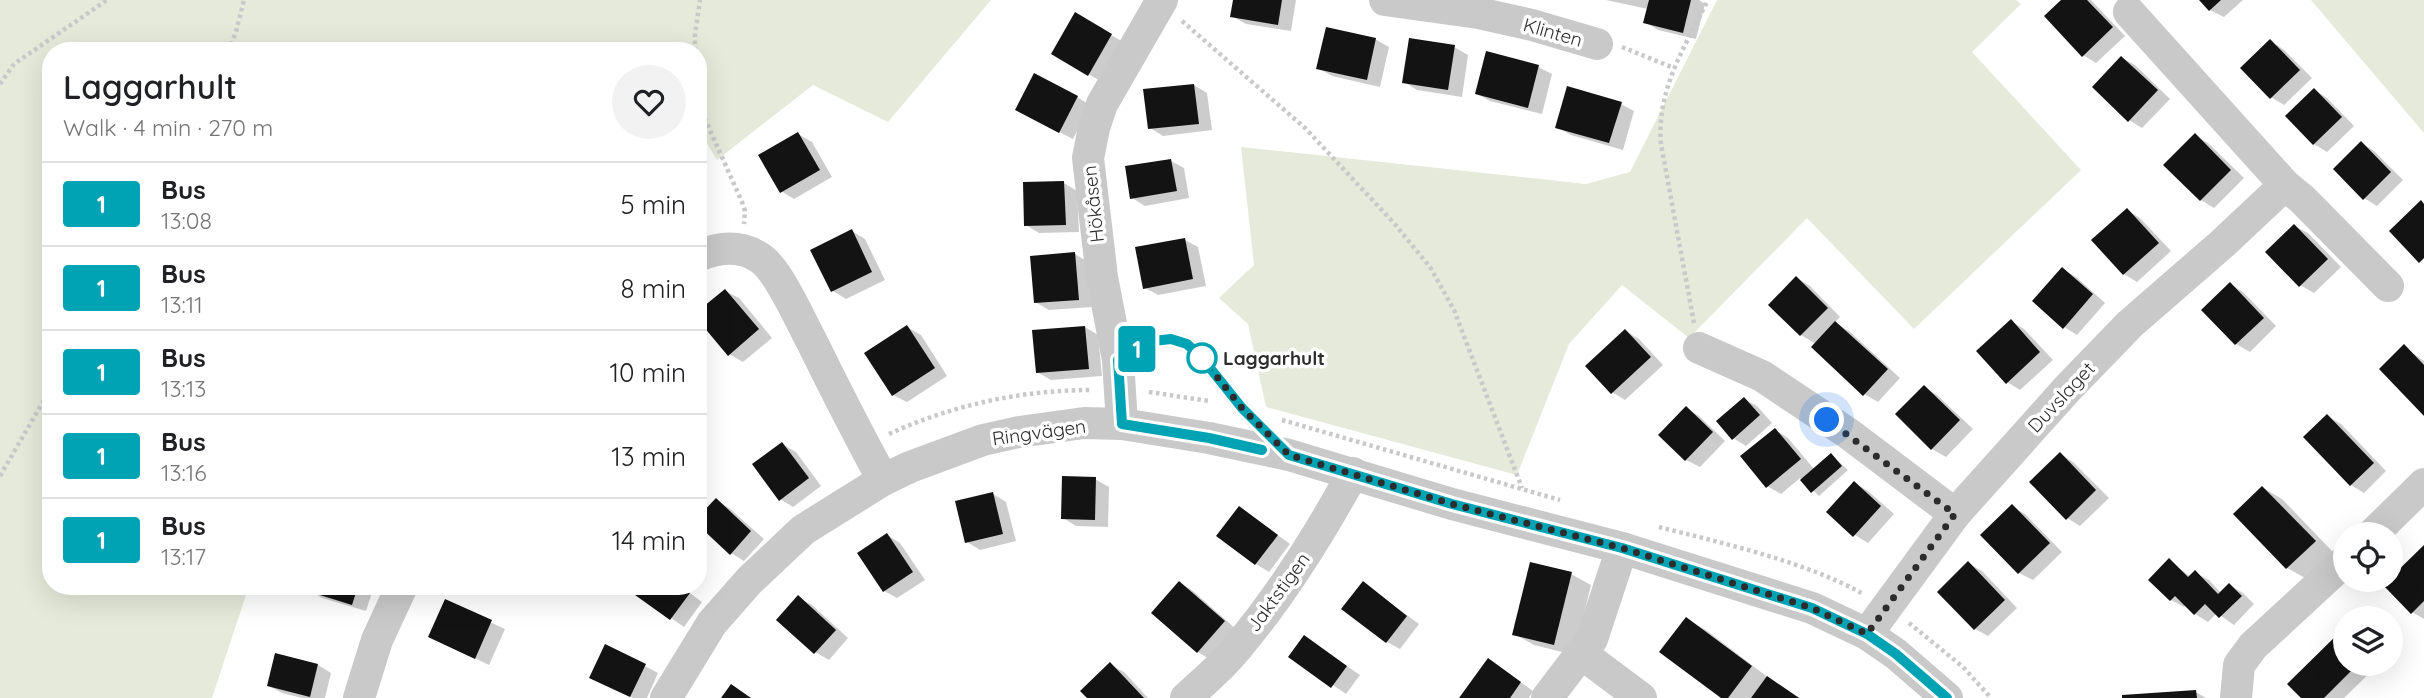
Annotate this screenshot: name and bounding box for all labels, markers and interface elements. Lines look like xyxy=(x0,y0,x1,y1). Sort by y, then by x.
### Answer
street label: Klinten xyxy=(1521,12,1585,52)
button: heart xyxy=(612,65,686,139)
text: Laggarhult xyxy=(63,66,237,107)
text: Walk · 4 min · 270 m xyxy=(63,113,273,142)
street label: Hökåsen xyxy=(1077,164,1109,244)
text: Bus xyxy=(161,173,206,206)
text: 5 min xyxy=(620,188,686,221)
text: 1 xyxy=(97,189,106,219)
text: 13:08 xyxy=(161,206,212,235)
text: Bus xyxy=(161,257,206,290)
text: 8 min xyxy=(621,272,686,305)
text: 1 xyxy=(97,273,106,303)
text: 13:11 xyxy=(161,290,203,319)
line badge: 1 xyxy=(1114,326,1160,372)
text: 1 xyxy=(1132,334,1142,364)
text: Bus xyxy=(161,341,206,374)
marker: Laggarhult xyxy=(1187,343,1217,373)
place label: Laggarhult xyxy=(1223,346,1325,370)
text: 10 min xyxy=(610,356,686,389)
text: 1 xyxy=(97,357,106,387)
street label: Duvslaget xyxy=(2022,357,2100,437)
text: 13:13 xyxy=(161,374,206,403)
your location xyxy=(1809,402,1844,437)
street label: Ringvägen xyxy=(991,414,1087,450)
text: Bus xyxy=(161,425,206,458)
text: 13 min xyxy=(611,440,686,473)
text: 1 xyxy=(97,441,106,471)
text: 13:16 xyxy=(161,458,207,487)
text: Bus xyxy=(161,509,206,542)
map controls xyxy=(2333,522,2403,676)
button: locate xyxy=(2333,522,2403,592)
text: 14 min xyxy=(612,524,686,557)
text: 1 xyxy=(97,525,106,555)
text: 13:17 xyxy=(161,542,206,571)
street label: Jaktstigen xyxy=(1241,548,1315,636)
button: layers xyxy=(2333,606,2403,676)

